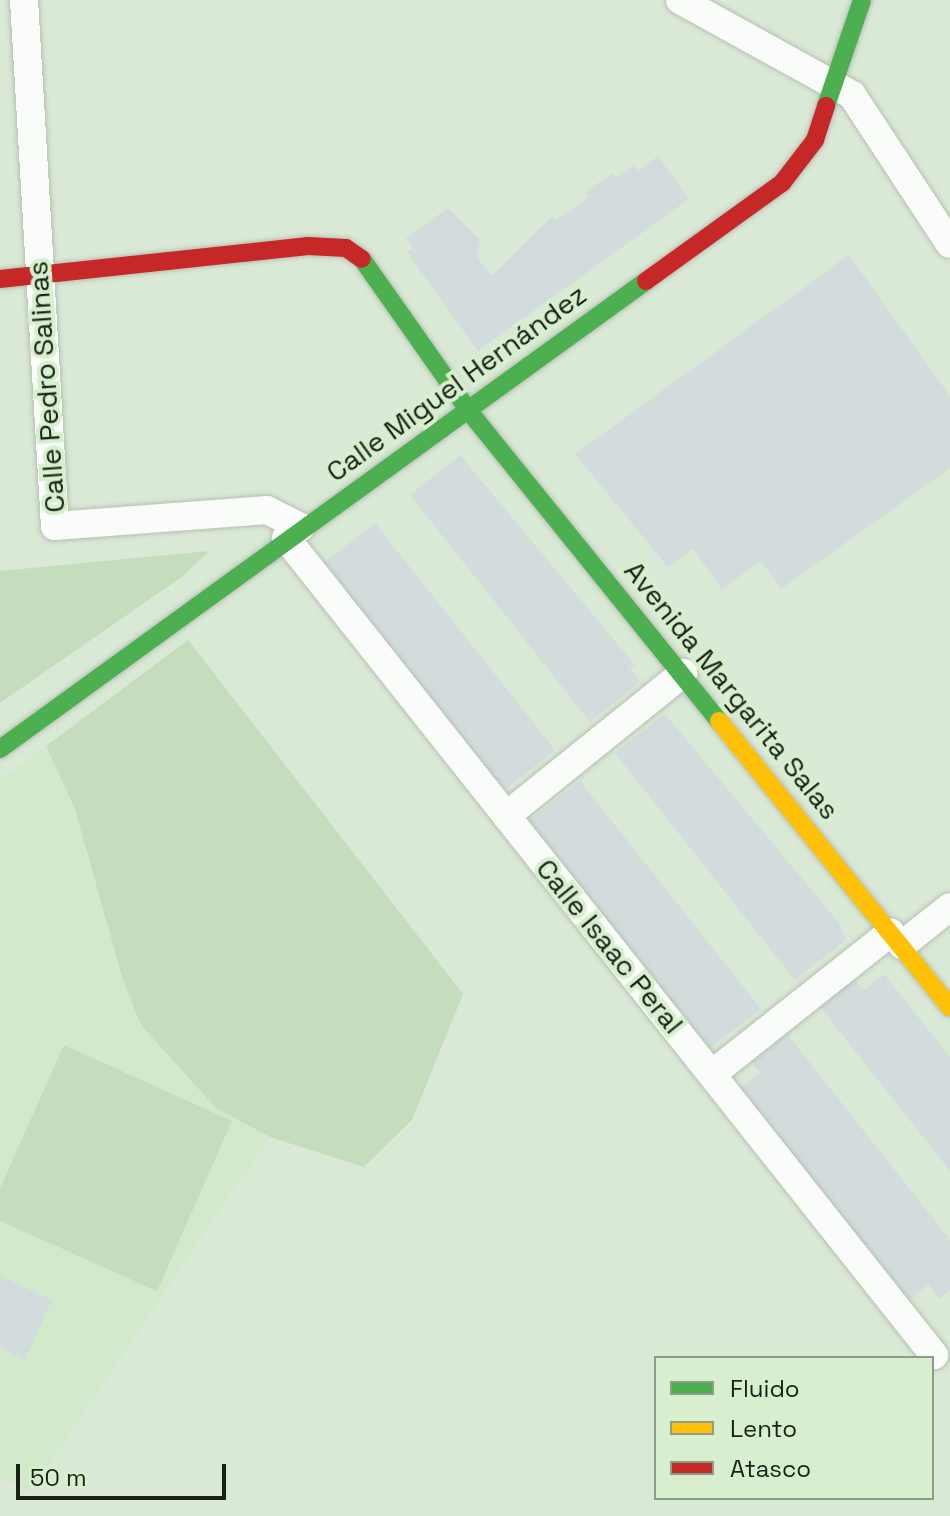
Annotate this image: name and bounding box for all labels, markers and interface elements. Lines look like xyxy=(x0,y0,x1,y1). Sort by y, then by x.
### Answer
street label: Calle Pedro Salinas xyxy=(20,260,72,514)
street label: Calle Miguel Hernández xyxy=(320,277,592,489)
street label: Avenida Margarita Salas xyxy=(617,554,847,826)
street label: Calle Isaac Peral xyxy=(529,852,691,1040)
legend xyxy=(654,1356,934,1500)
text: Fluido xyxy=(730,1373,800,1404)
text: Lento xyxy=(730,1413,797,1444)
scale bar xyxy=(20,1448,230,1498)
text: Atasco xyxy=(730,1453,811,1484)
text: 50 m xyxy=(30,1462,87,1493)

